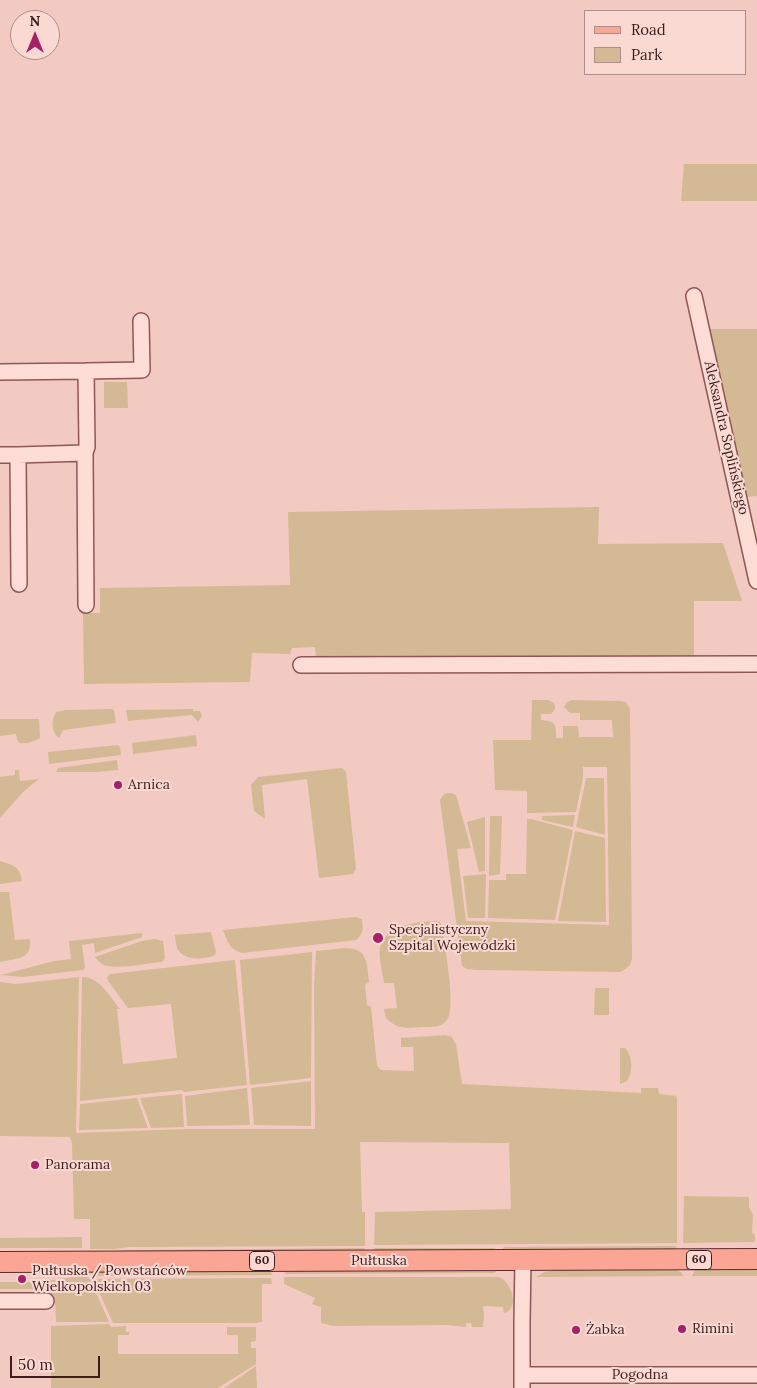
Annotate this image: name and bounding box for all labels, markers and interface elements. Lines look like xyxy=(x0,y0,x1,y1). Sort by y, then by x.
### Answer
north arrow xyxy=(10,10,60,60)
legend xyxy=(584,10,747,75)
text: N xyxy=(30,12,40,30)
text: Road xyxy=(631,20,666,39)
text: Park xyxy=(631,45,662,64)
street label: Aleksandra Soplińskiego xyxy=(700,360,752,516)
place label: Arnica xyxy=(128,777,170,793)
marker: Arnica xyxy=(112,779,124,791)
place label: Specjalistyczny Szpital Wojewódzki xyxy=(389,922,516,954)
marker: Specjalistyczny Szpital Wojewódzki xyxy=(371,931,385,945)
place label: Panorama xyxy=(45,1157,110,1173)
marker: Panorama xyxy=(29,1159,41,1171)
road number: 60 xyxy=(686,1250,712,1270)
road number: 60 xyxy=(250,1252,274,1270)
street label: Pułtuska xyxy=(351,1253,407,1269)
place label: Pułtuska / Powstańców Wielkopolskich 03 xyxy=(32,1263,187,1295)
marker: Pułtuska / Powstańców Wielkopolskich 03 xyxy=(16,1273,28,1285)
place label: Rimini xyxy=(692,1321,734,1337)
place label: Żabka xyxy=(586,1322,625,1338)
marker: Rimini xyxy=(676,1323,688,1335)
marker: Żabka xyxy=(570,1324,582,1336)
scale bar xyxy=(12,1346,102,1378)
text: 50 m xyxy=(18,1355,53,1374)
street label: Pogodna xyxy=(612,1367,668,1383)

